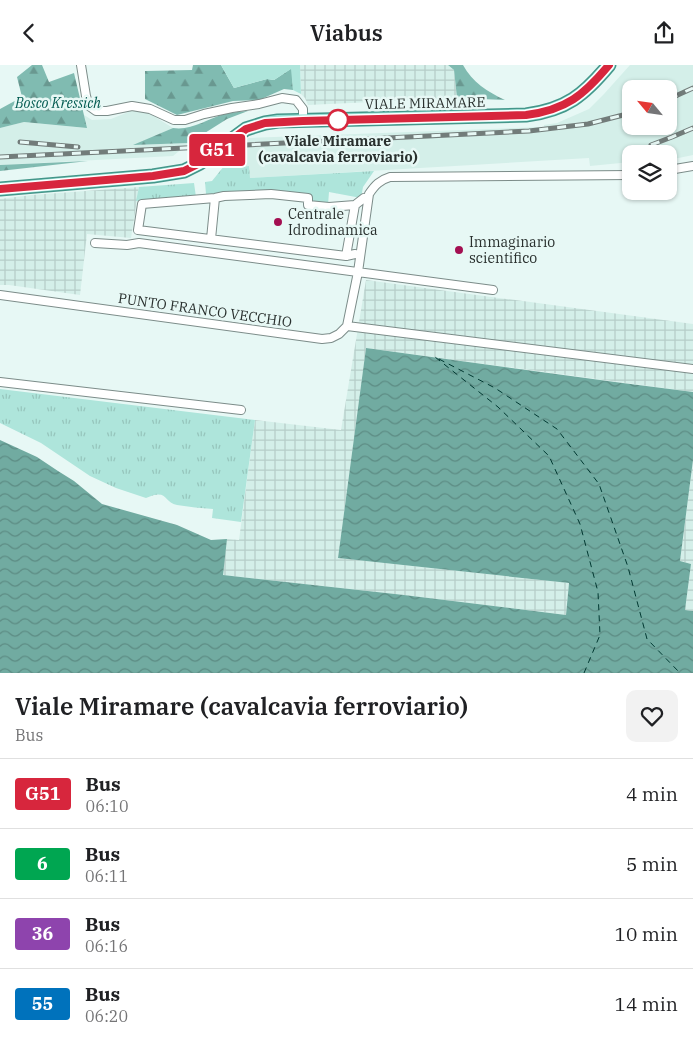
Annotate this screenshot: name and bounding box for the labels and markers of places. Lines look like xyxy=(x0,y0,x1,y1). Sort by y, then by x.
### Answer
marker: Viale Miramare (cavalcavia ferroviario) xyxy=(327,109,349,131)
place label: Viale Miramare (cavalcavia ferroviario) xyxy=(258,132,418,166)
place label: Centrale Idrodinamica xyxy=(288,205,378,239)
marker: Centrale Idrodinamica xyxy=(272,216,284,228)
place label: Immaginario scientifico xyxy=(469,233,555,267)
marker: Immaginario scientifico xyxy=(453,244,465,256)

